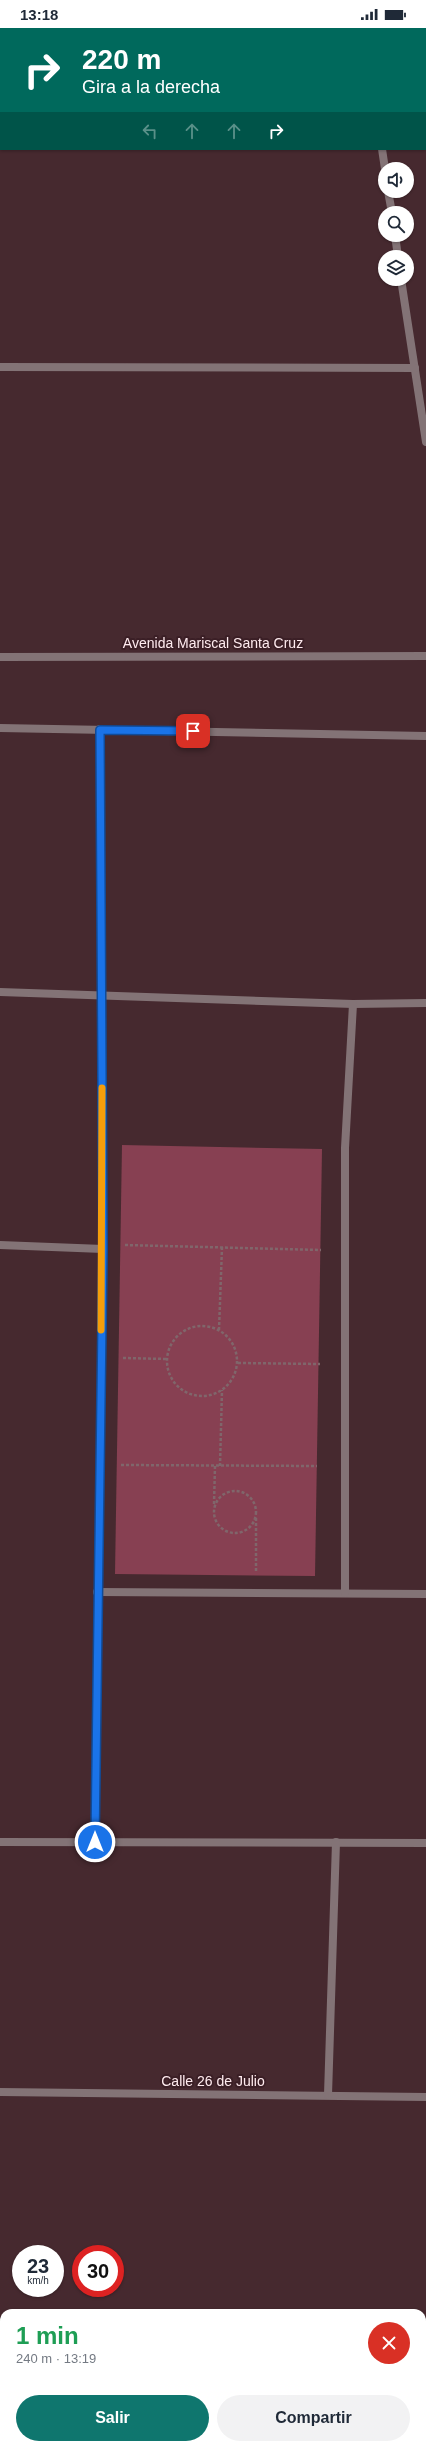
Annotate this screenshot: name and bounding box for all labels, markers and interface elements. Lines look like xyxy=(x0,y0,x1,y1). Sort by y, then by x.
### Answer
text: 13:18 xyxy=(20,6,58,23)
icon: right xyxy=(16,44,68,96)
text: 220 m xyxy=(82,44,161,75)
text: Gira a la derecha xyxy=(82,77,220,97)
icon: left xyxy=(139,120,161,142)
icon: ahead xyxy=(181,120,203,142)
icon: ahead xyxy=(223,120,245,142)
icon: right xyxy=(265,120,287,142)
map controls xyxy=(378,162,414,286)
button: sound xyxy=(378,162,414,198)
button: search xyxy=(378,206,414,242)
button: layers xyxy=(378,250,414,286)
street label: Avenida Mariscal Santa Cruz xyxy=(123,635,303,651)
pin xyxy=(176,714,210,748)
icon: arrive xyxy=(182,720,204,742)
position arrow xyxy=(74,1821,116,1863)
street label: Calle 26 de Julio xyxy=(161,2073,265,2089)
speed limit sign: 30 xyxy=(72,2245,124,2297)
text: 23 xyxy=(27,2255,49,2277)
text: km/h xyxy=(27,2275,49,2286)
text: 1 min xyxy=(16,2322,79,2349)
button: close xyxy=(368,2322,410,2364)
text: 240 m · 13:19 xyxy=(16,2351,96,2366)
button: Salir xyxy=(16,2395,209,2441)
button: Compartir xyxy=(217,2395,410,2441)

